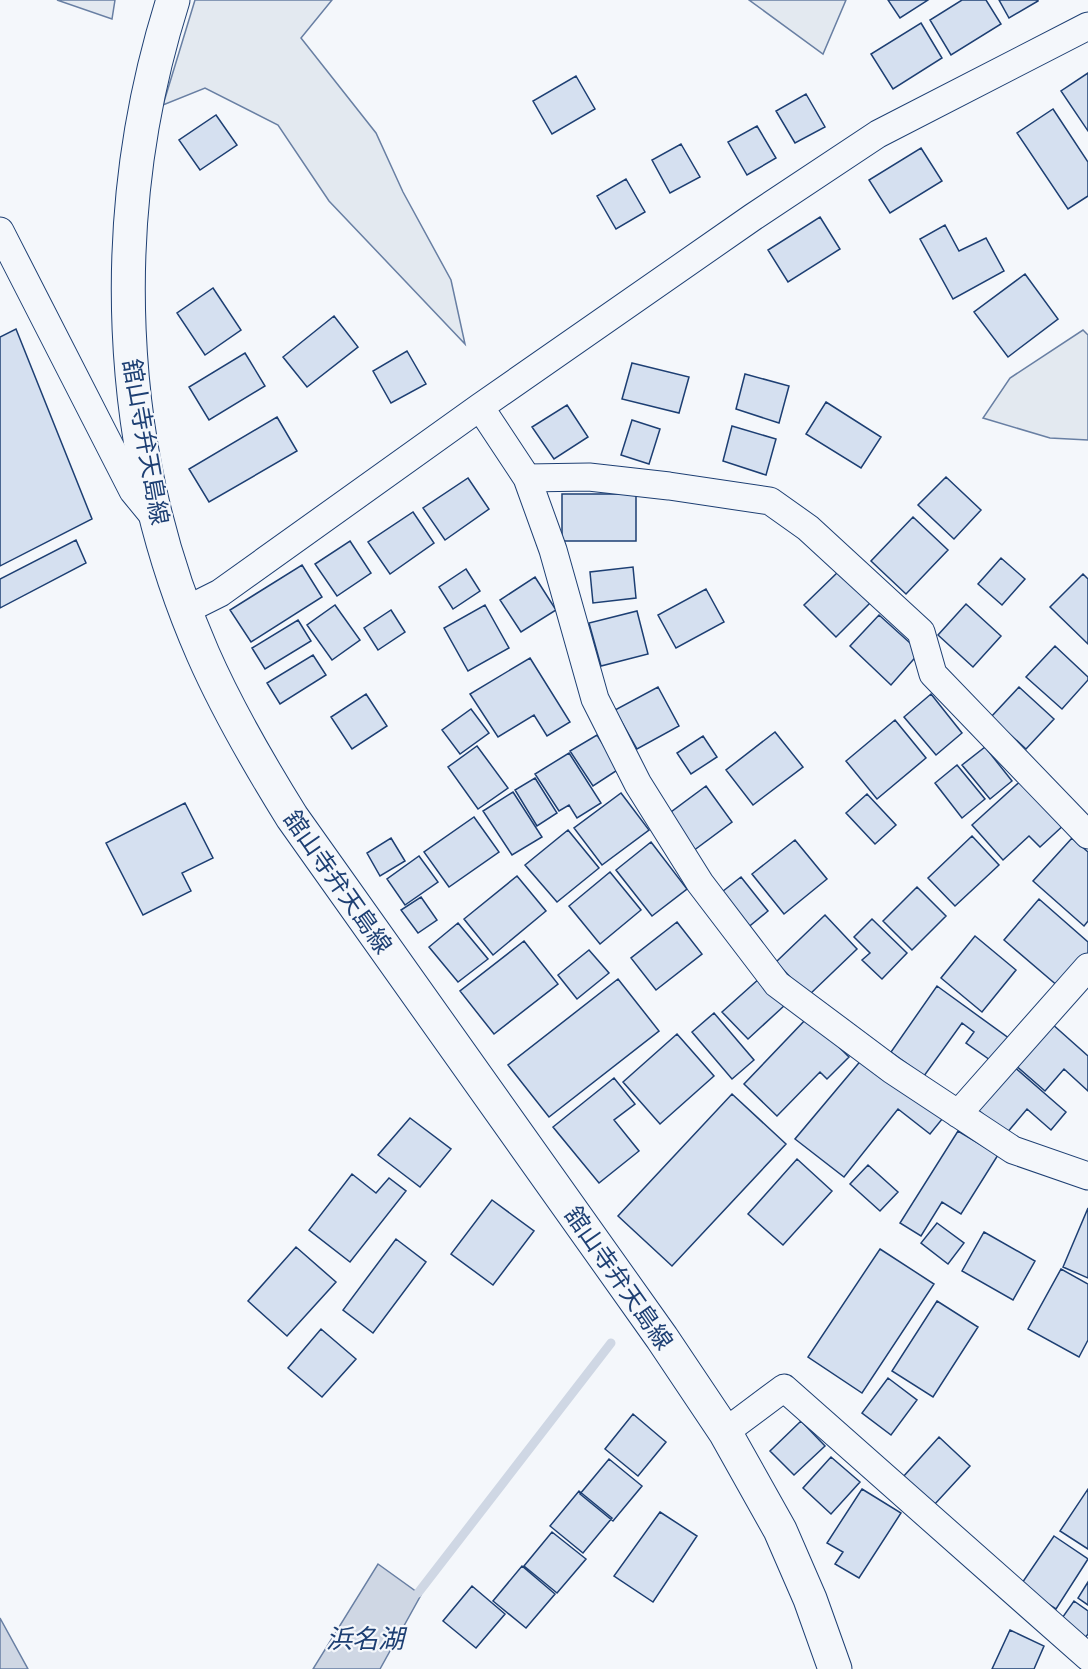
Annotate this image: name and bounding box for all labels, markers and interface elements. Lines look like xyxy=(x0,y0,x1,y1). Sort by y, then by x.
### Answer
street label: 舘山寺弁天島線 xyxy=(114,356,178,528)
street label: 舘山寺弁天島線 xyxy=(275,803,401,961)
street label: 舘山寺弁天島線 xyxy=(556,1199,682,1357)
water label: 浜名湖 xyxy=(326,1620,408,1658)

